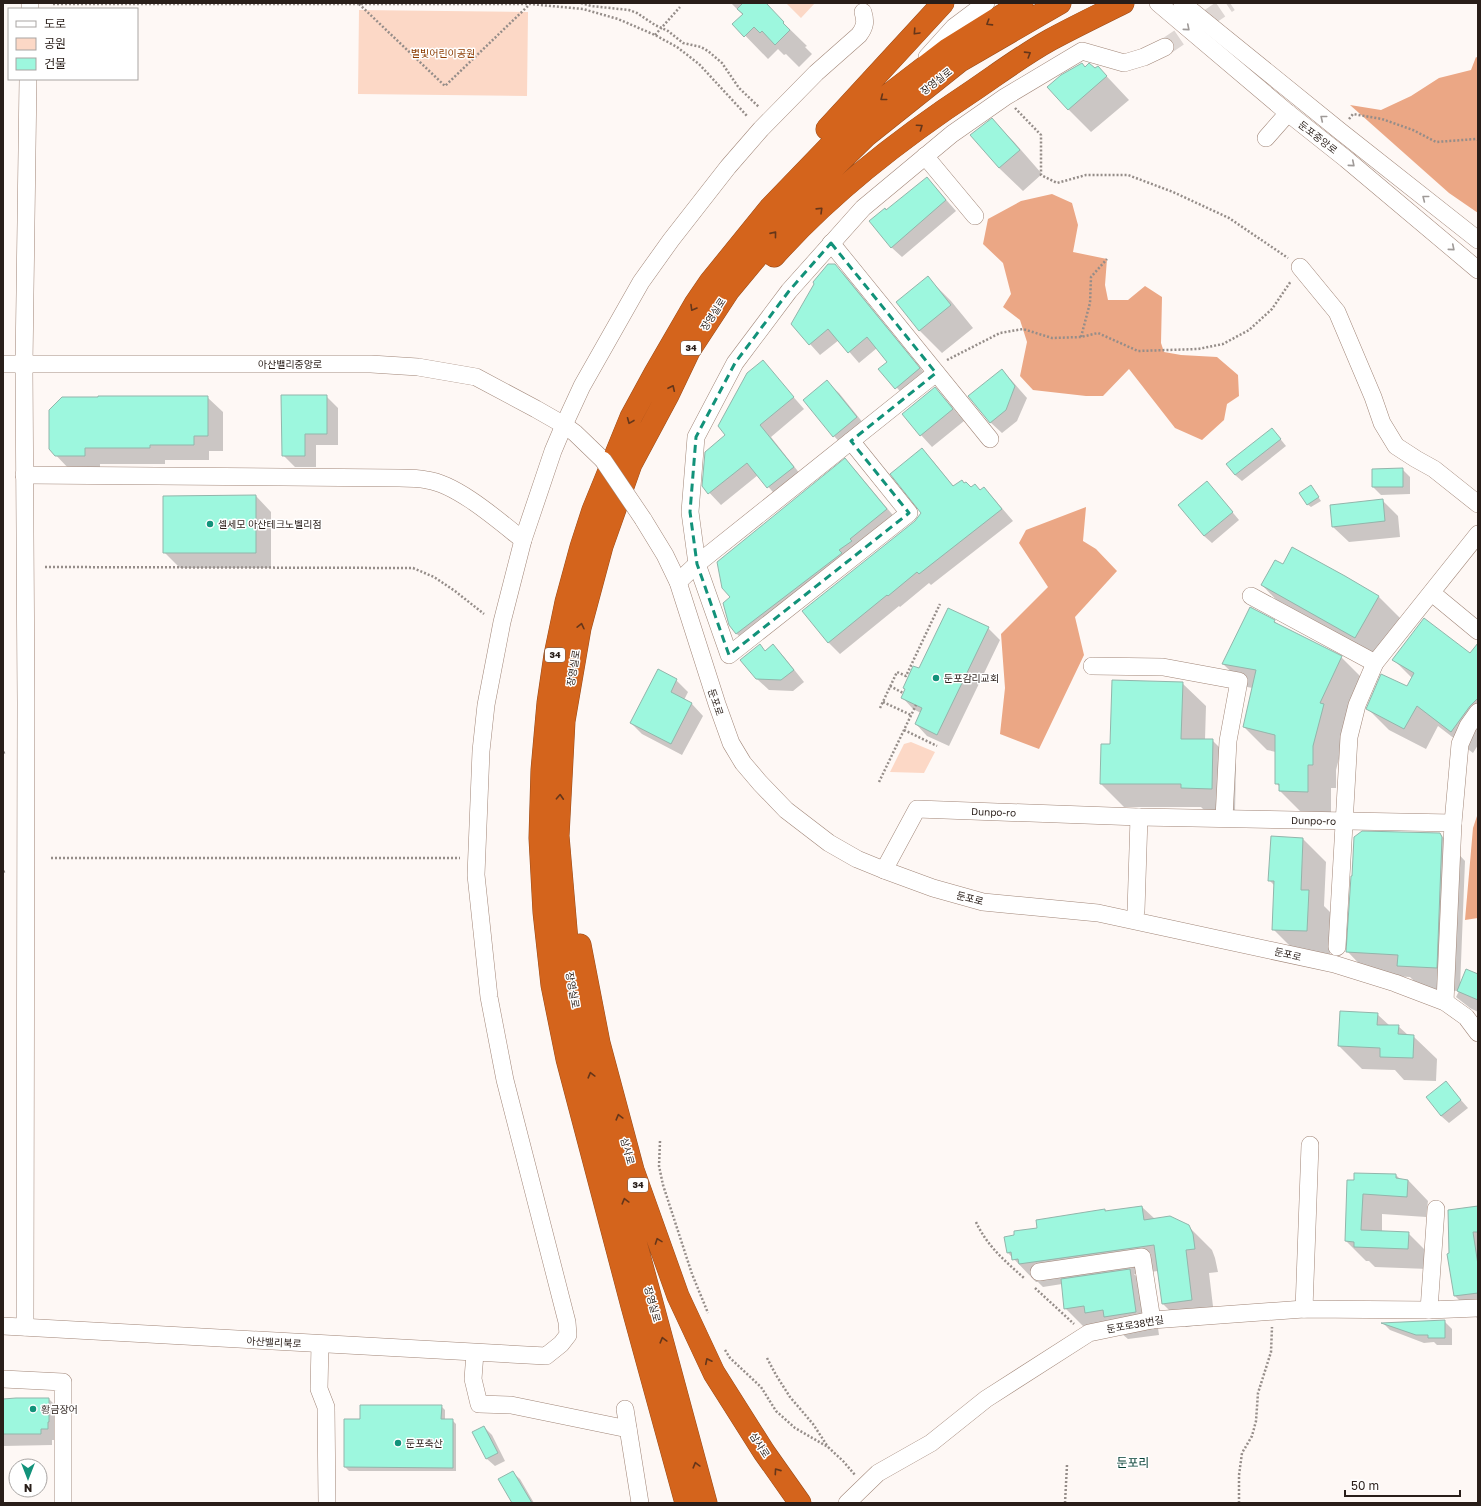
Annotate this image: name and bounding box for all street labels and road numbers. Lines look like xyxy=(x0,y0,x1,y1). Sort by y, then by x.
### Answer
street label: 장영실로 xyxy=(918,65,954,97)
street label: 둔포중앙로 xyxy=(1296,118,1340,156)
street label: 장영실로 xyxy=(698,295,728,333)
road number: 34 xyxy=(681,341,701,355)
street label: 아산밸리중앙로 xyxy=(258,358,322,370)
road number: 34 xyxy=(545,648,565,662)
street label: 장영실로 xyxy=(564,649,582,687)
street label: 둔포로 xyxy=(706,687,726,717)
street label: Dunpo-ro xyxy=(971,805,1016,819)
street label: Dunpo-ro xyxy=(1291,814,1336,827)
street label: 둔포로 xyxy=(955,889,985,907)
street label: 둔포로 xyxy=(1273,945,1303,963)
street label: 장영실로 xyxy=(564,971,582,1009)
street label: 삼사로 xyxy=(619,1136,637,1166)
road number: 34 xyxy=(628,1178,648,1192)
street label: 장영실로 xyxy=(642,1285,664,1323)
street label: 둔포로38번길 xyxy=(1105,1313,1165,1335)
street label: 아산밸리북로 xyxy=(246,1335,302,1349)
street label: 삼사로 xyxy=(747,1430,773,1460)

